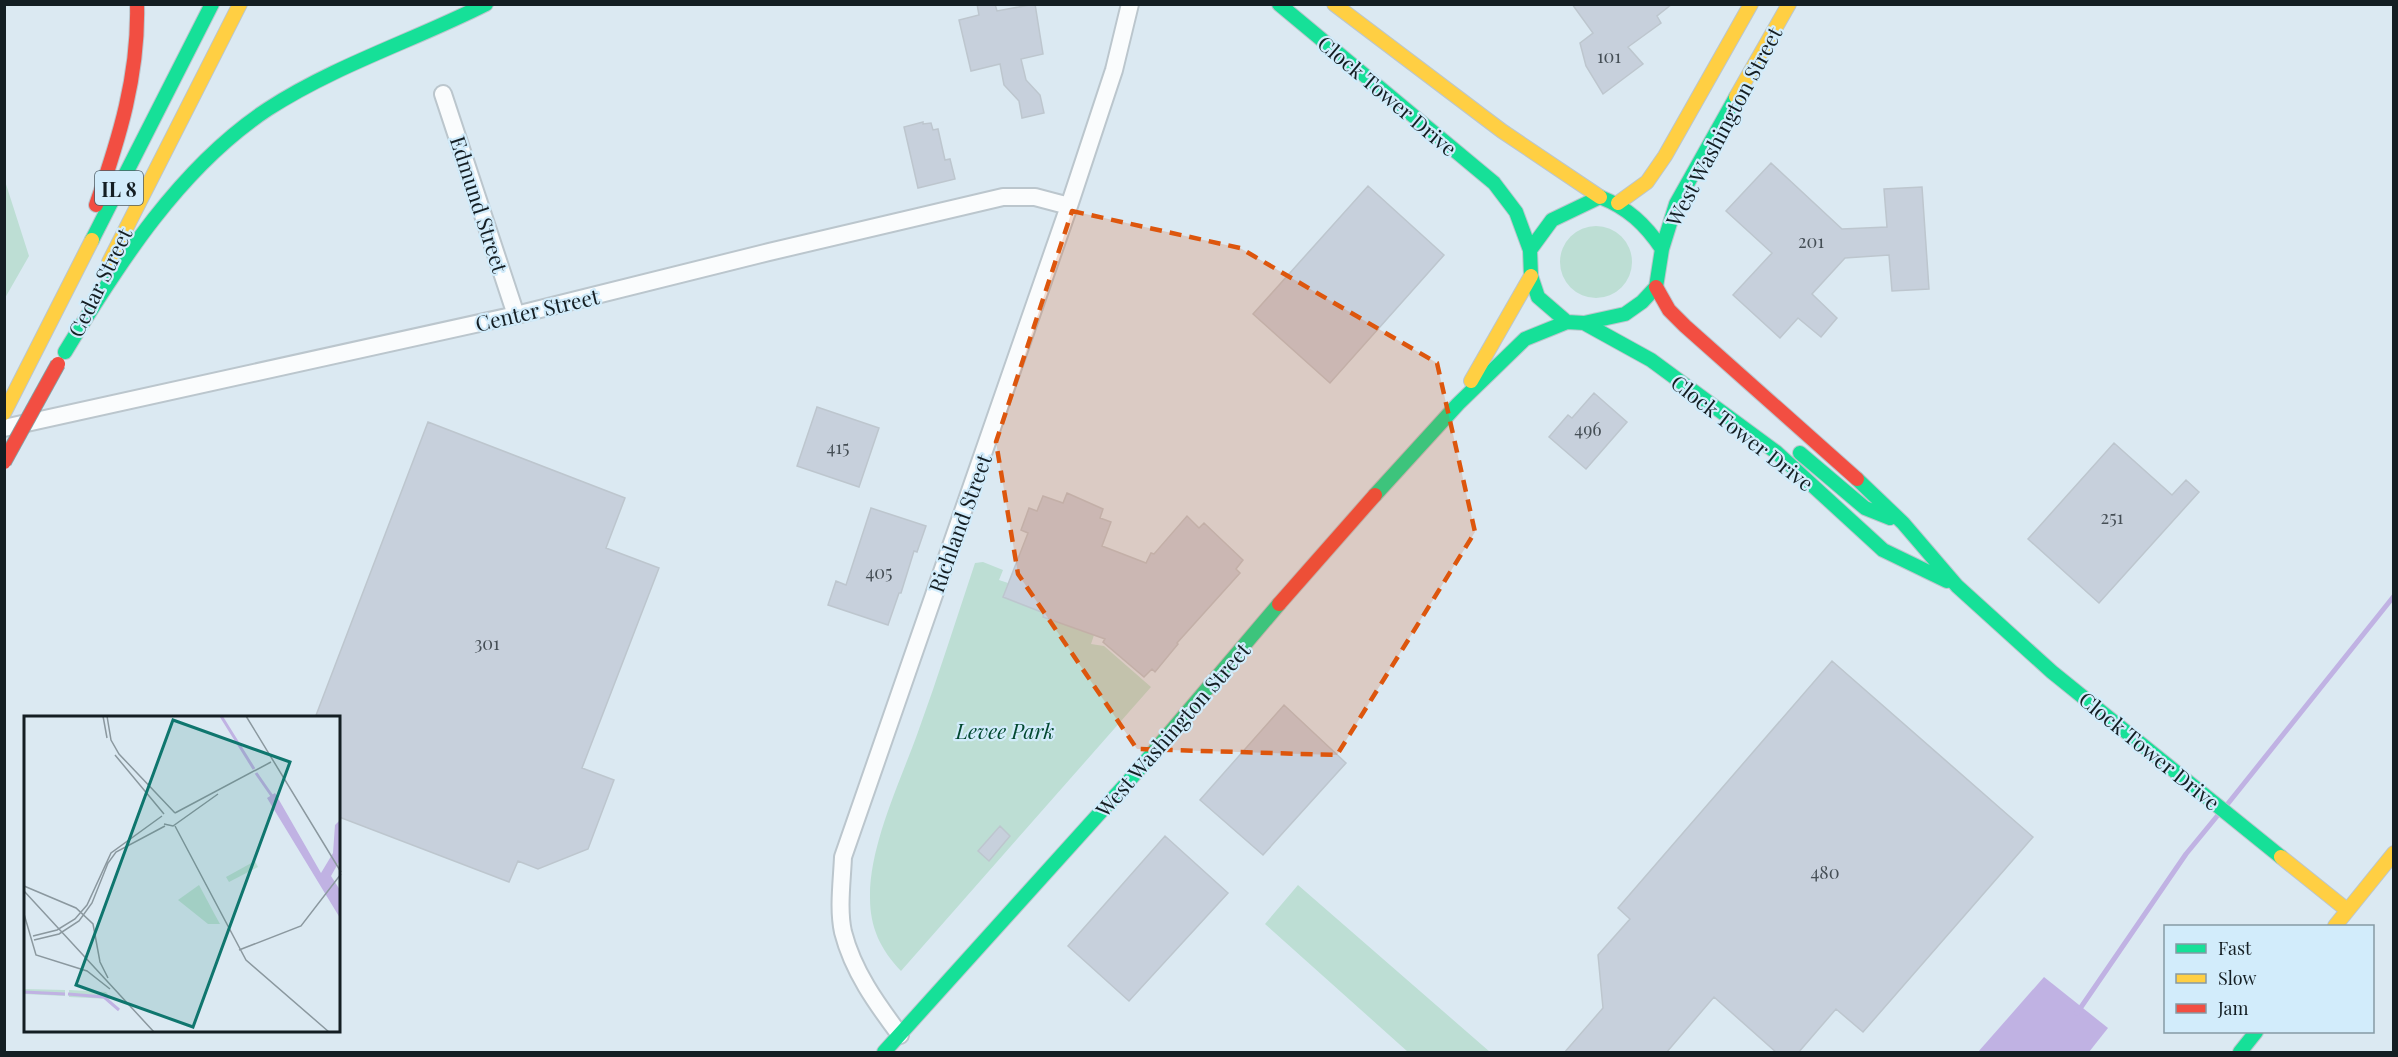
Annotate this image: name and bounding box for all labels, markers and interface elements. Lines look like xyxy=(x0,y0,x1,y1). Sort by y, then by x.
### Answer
street label: West Washington Street xyxy=(1658,21,1788,231)
street label: Clock Tower Drive xyxy=(1313,28,1463,162)
house number: 101 xyxy=(1597,44,1621,68)
street label: Edmund Street xyxy=(445,132,515,276)
road number: IL 8 xyxy=(95,171,143,205)
street label: Cedar Street xyxy=(60,222,138,341)
house number: 201 xyxy=(1798,229,1824,253)
street label: Center Street xyxy=(472,281,602,337)
street label: Clock Tower Drive xyxy=(1666,368,1820,496)
house number: 496 xyxy=(1574,417,1602,441)
house number: 415 xyxy=(827,435,849,459)
street label: Richland Street xyxy=(921,449,997,596)
house number: 251 xyxy=(2101,505,2124,529)
house number: 405 xyxy=(865,560,893,584)
house number: 301 xyxy=(474,631,500,655)
street label: West Washington Street xyxy=(1088,636,1256,823)
street label: Clock Tower Drive xyxy=(2074,684,2226,816)
inset map xyxy=(24,716,340,1033)
park label: Levee Park xyxy=(955,716,1055,744)
house number: 480 xyxy=(1810,860,1840,884)
legend xyxy=(2164,925,2374,1033)
text: Fast xyxy=(2218,936,2252,960)
text: Slow xyxy=(2218,966,2256,990)
text: Jam xyxy=(2217,996,2248,1020)

